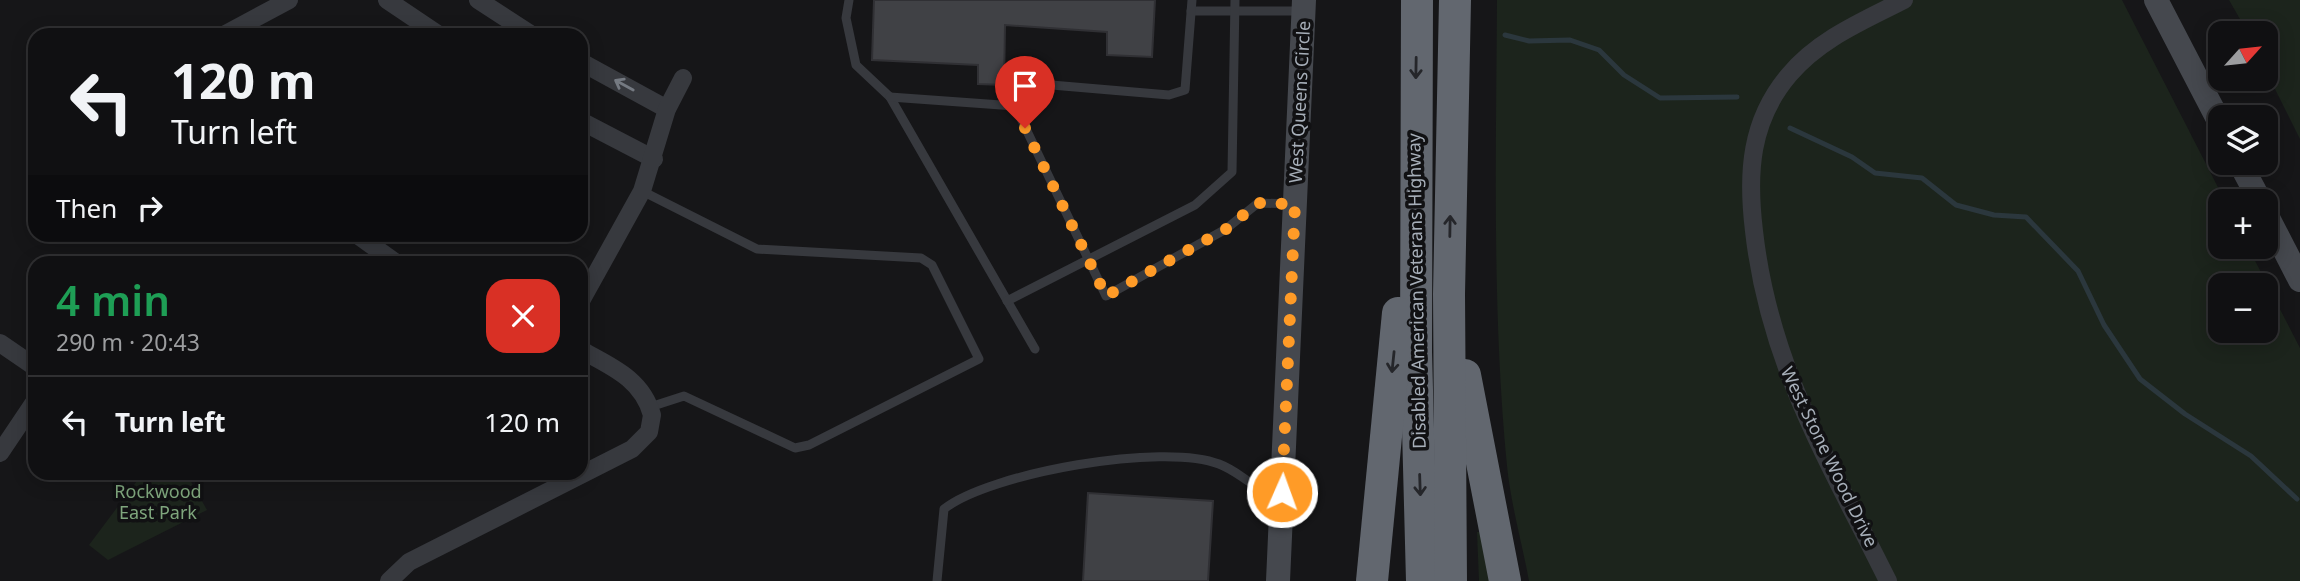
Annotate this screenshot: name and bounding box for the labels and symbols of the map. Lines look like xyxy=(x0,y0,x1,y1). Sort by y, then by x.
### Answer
street label: West Queens Circle xyxy=(1283,20,1315,184)
north arrow xyxy=(2208,21,2278,91)
pin xyxy=(995,56,1055,128)
one-way arrow xyxy=(1409,56,1423,79)
one-way arrow xyxy=(615,78,635,92)
street label: Disabled American Veterans Highway xyxy=(1401,132,1431,449)
one-way arrow xyxy=(1444,215,1457,238)
one-way arrow xyxy=(1387,350,1400,373)
street label: West Stone Wood Drive xyxy=(1776,362,1884,551)
position arrow xyxy=(1245,455,1319,529)
one-way arrow xyxy=(1413,473,1426,496)
park label: Rockwood East Park xyxy=(114,479,202,524)

